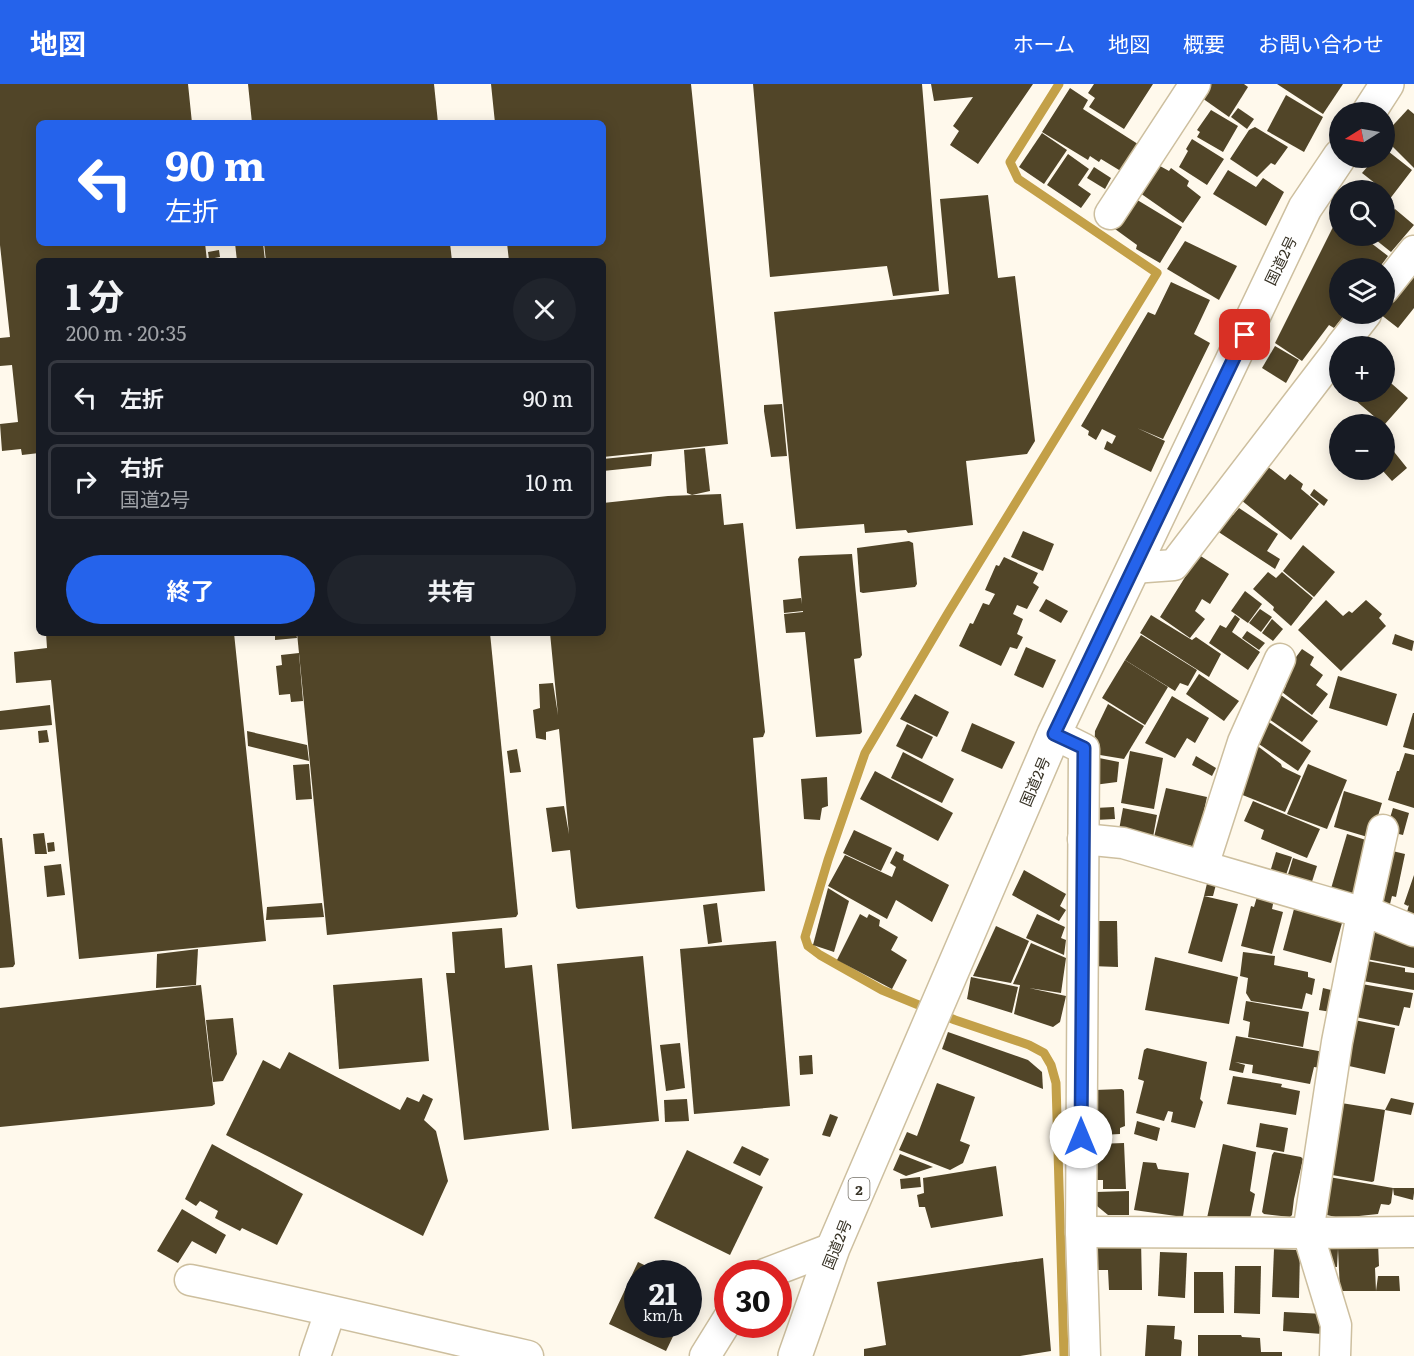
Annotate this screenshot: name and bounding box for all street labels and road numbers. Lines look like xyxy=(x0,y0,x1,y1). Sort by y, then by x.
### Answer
street label: 国道2号 xyxy=(1258,231,1302,289)
street label: 国道2号 xyxy=(1013,752,1055,810)
road number: 2 xyxy=(848,1178,870,1200)
street label: 国道2号 xyxy=(815,1215,857,1273)

